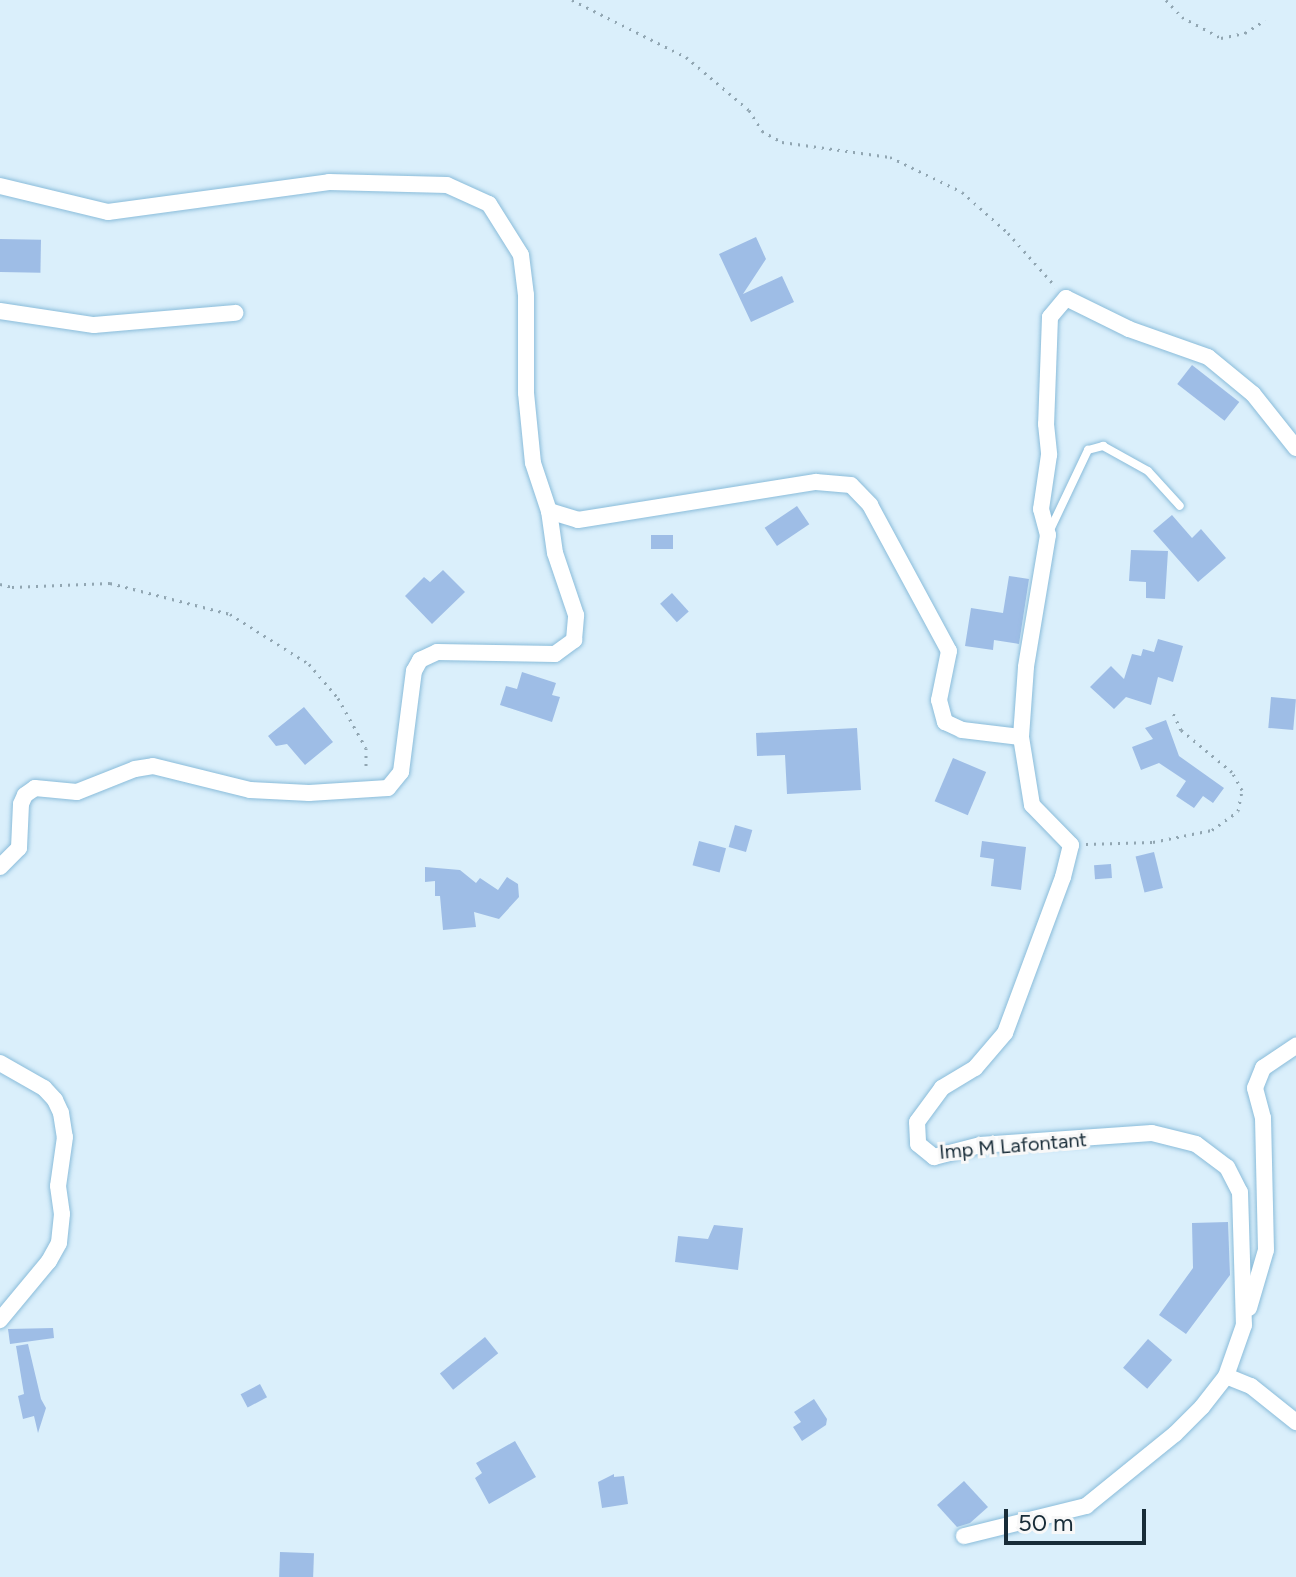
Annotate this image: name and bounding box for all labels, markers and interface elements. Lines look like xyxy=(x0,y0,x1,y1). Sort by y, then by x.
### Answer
street label: Imp M Lafontant xyxy=(938,1128,1088,1164)
scale bar xyxy=(1008,1493,1150,1543)
text: 50 m xyxy=(1018,1508,1074,1537)

